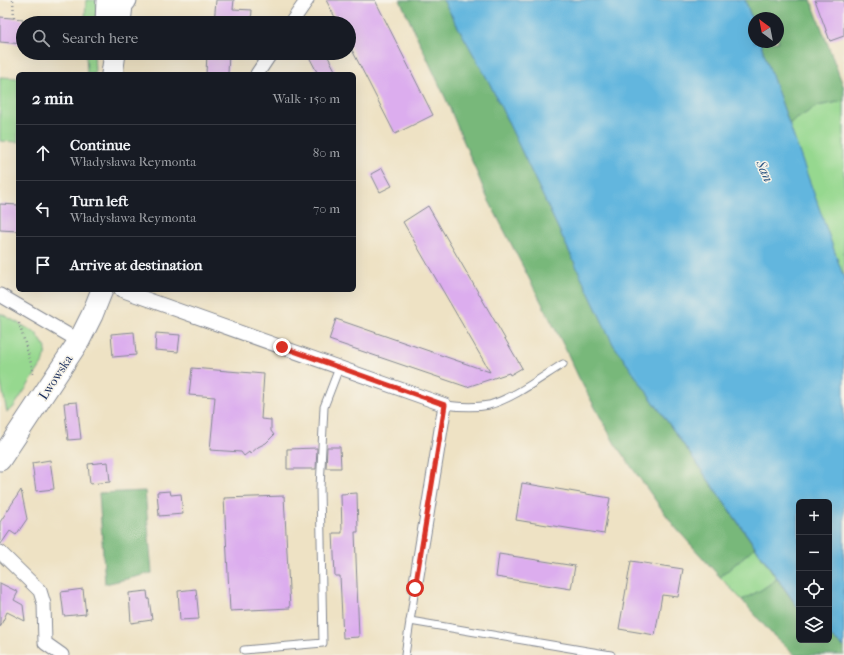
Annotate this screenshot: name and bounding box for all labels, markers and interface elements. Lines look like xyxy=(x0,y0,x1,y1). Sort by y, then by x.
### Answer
north arrow xyxy=(748,12,784,48)
search box xyxy=(16,16,356,60)
icon: search xyxy=(30,27,52,49)
text: Search here xyxy=(62,29,138,47)
text: 2 min xyxy=(32,88,73,108)
text: Walk · 150 m xyxy=(273,91,340,106)
text: Continue xyxy=(70,136,130,154)
icon: ahead xyxy=(32,142,54,164)
text: 80 m xyxy=(313,145,340,160)
text: Władysława Reymonta xyxy=(70,154,196,169)
water label: San xyxy=(752,157,777,185)
text: Turn left xyxy=(70,192,128,210)
icon: left xyxy=(32,198,54,220)
text: 70 m xyxy=(313,201,340,216)
text: Władysława Reymonta xyxy=(70,210,196,225)
icon: arrive xyxy=(32,254,54,276)
text: Arrive at destination xyxy=(70,256,202,274)
route end xyxy=(273,338,291,356)
street label: Lwowska xyxy=(35,351,76,403)
map controls xyxy=(796,499,832,643)
button: + xyxy=(796,499,832,535)
button: − xyxy=(796,535,832,571)
button: locate xyxy=(796,571,832,607)
route start xyxy=(406,579,424,597)
button: layers xyxy=(796,607,832,643)

